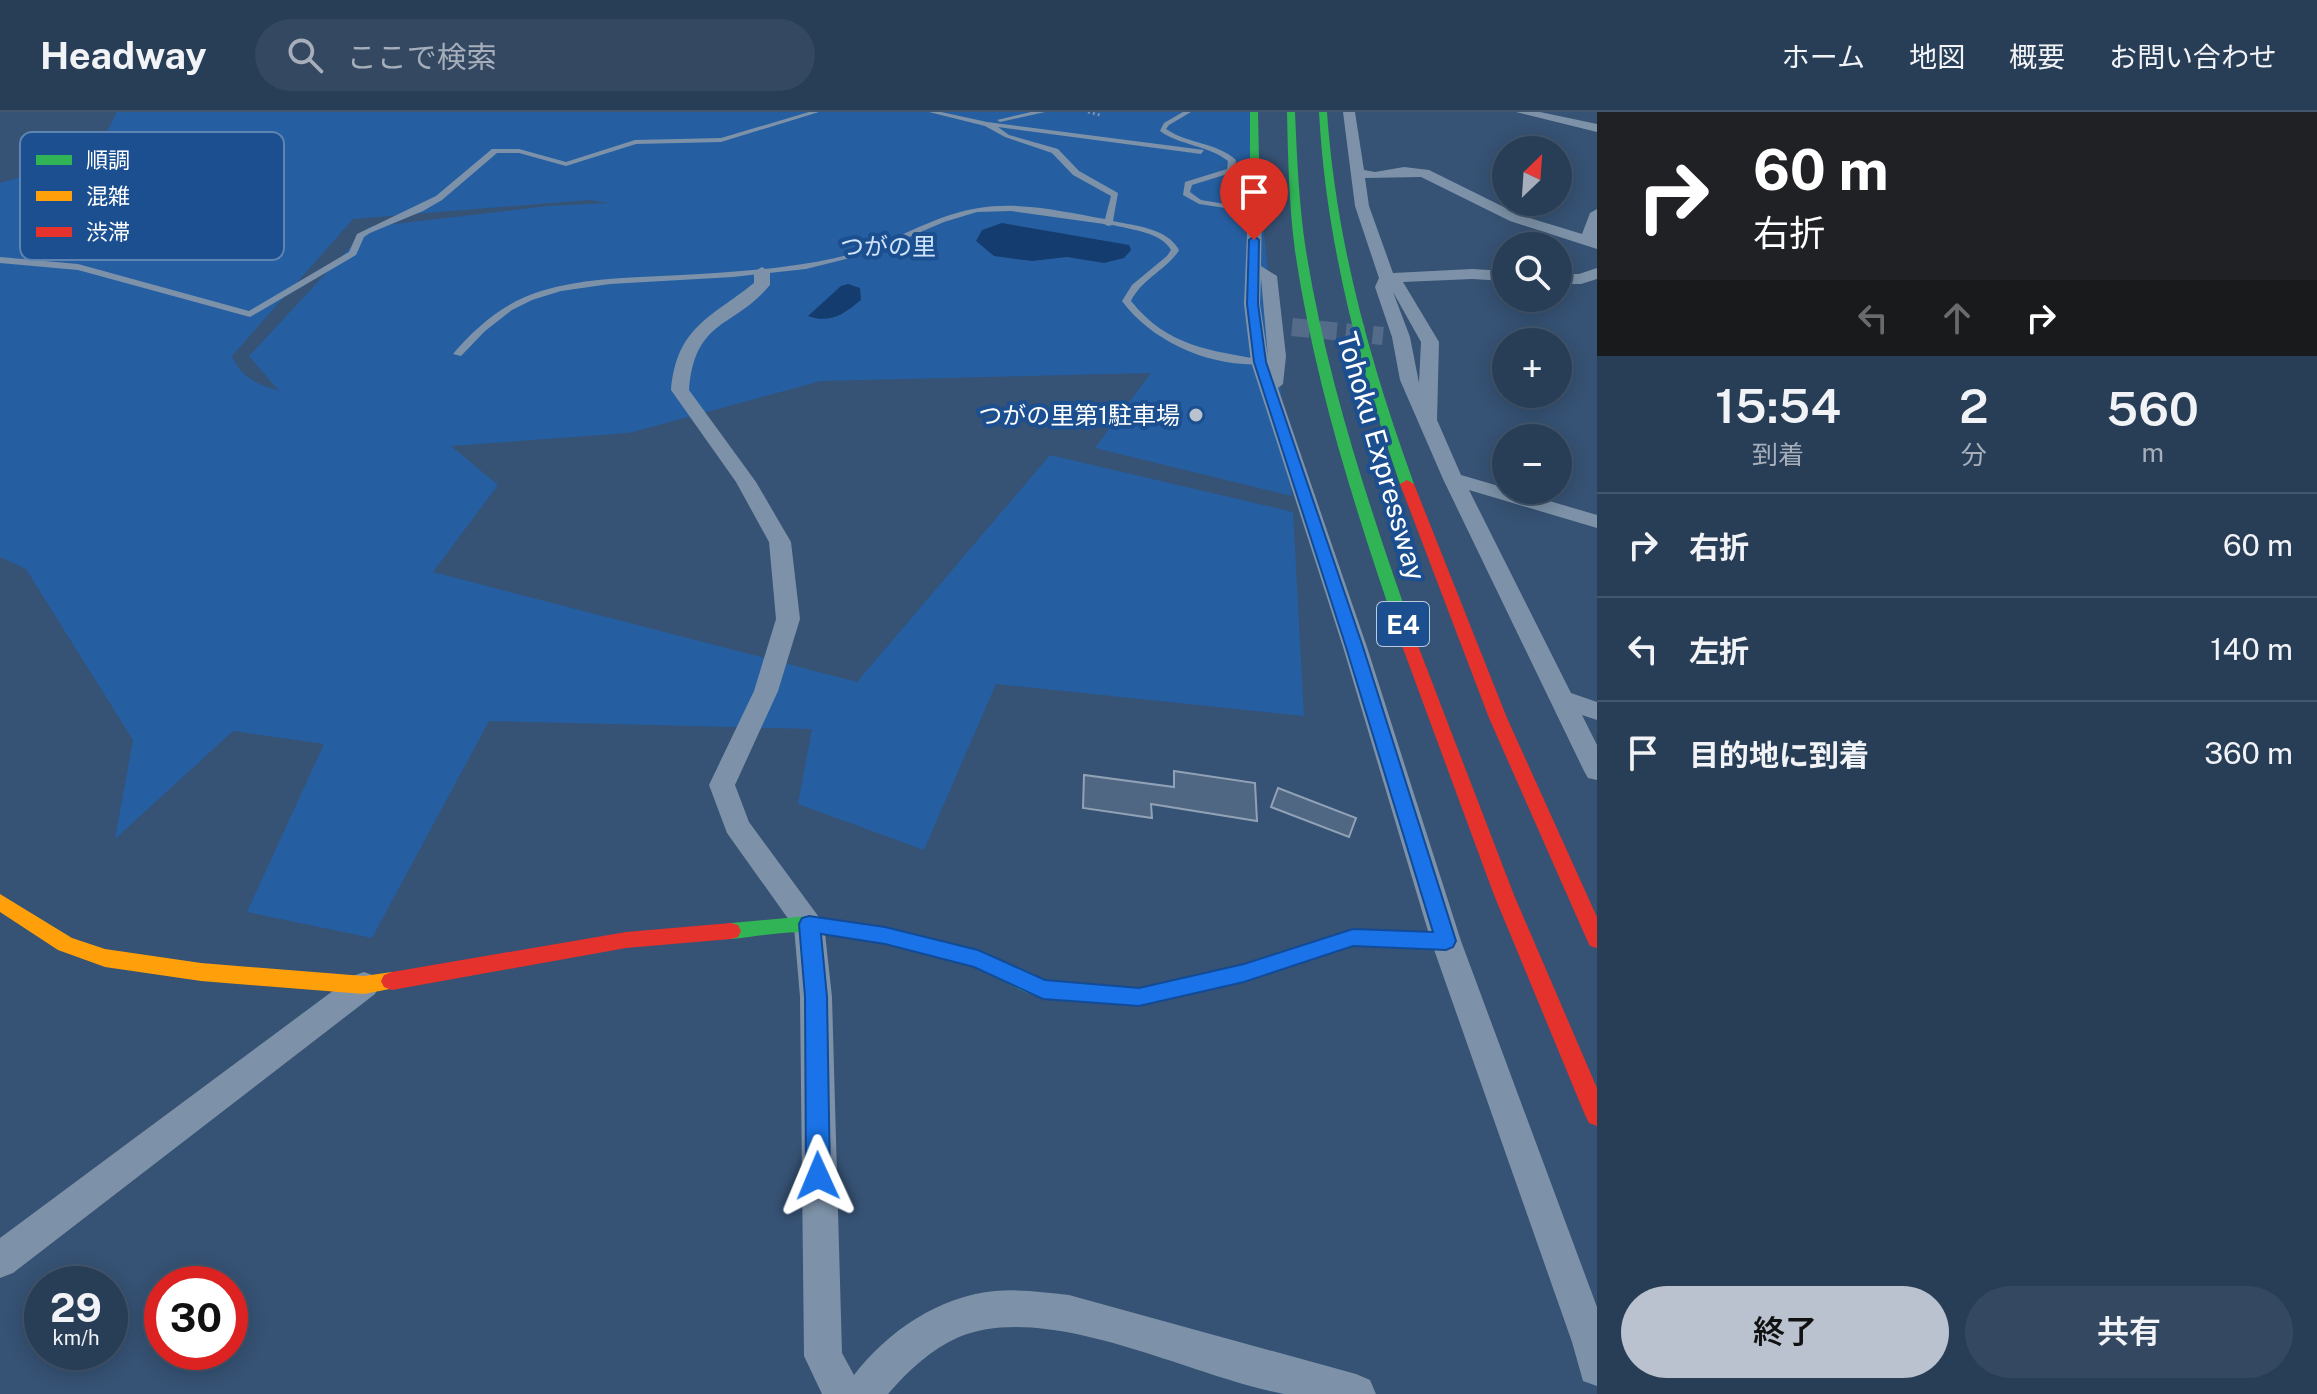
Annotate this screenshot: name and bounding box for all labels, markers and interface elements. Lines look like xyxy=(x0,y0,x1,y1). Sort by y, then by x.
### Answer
search box xyxy=(255,19,815,91)
text: Headway xyxy=(40,33,207,78)
icon: search xyxy=(283,33,327,77)
text: ここで検索 xyxy=(347,39,497,75)
text: ホーム xyxy=(1782,40,1865,73)
text: 地図 xyxy=(1909,40,1965,73)
text: 概要 xyxy=(2009,40,2065,73)
text: お問い合わせ xyxy=(2109,40,2277,73)
legend xyxy=(20,132,284,260)
north arrow xyxy=(1492,136,1572,216)
map controls xyxy=(1492,136,1572,504)
text: 60 m xyxy=(1753,137,1889,203)
icon: right xyxy=(1621,144,1725,248)
text: 順調 xyxy=(86,147,130,173)
pin xyxy=(1220,158,1288,240)
icon: arrive xyxy=(1232,170,1276,214)
text: 混雑 xyxy=(86,183,130,209)
text: 右折 xyxy=(1753,212,1825,254)
text: 渋滞 xyxy=(86,219,130,245)
park label: つがの里 xyxy=(840,232,936,260)
button: search xyxy=(1492,232,1572,312)
icon: left xyxy=(1851,296,1895,340)
icon: ahead xyxy=(1935,296,1979,340)
icon: right xyxy=(2019,296,2063,340)
street label: Tohoku Expressway xyxy=(1331,328,1433,584)
button: + xyxy=(1492,328,1572,408)
text: 15:54 xyxy=(1715,377,1841,434)
text: 2 xyxy=(1959,377,1989,434)
text: 560 xyxy=(2107,380,2199,437)
place label: つがの里第1駐車場 xyxy=(978,401,1180,429)
marker: つがの里第1駐車場 xyxy=(1187,406,1205,424)
button: − xyxy=(1492,424,1572,504)
text: m xyxy=(2142,437,2164,468)
text: 到着 xyxy=(1752,439,1804,470)
text: 分 xyxy=(1961,439,1987,470)
icon: right xyxy=(1621,523,1665,567)
text: 60 m xyxy=(2223,527,2293,563)
text: 右折 xyxy=(1689,529,1749,565)
road number: E4 xyxy=(1377,602,1429,646)
icon: left xyxy=(1621,627,1665,671)
text: 140 m xyxy=(2210,631,2293,667)
text: 左折 xyxy=(1689,633,1749,669)
icon: arrive xyxy=(1621,731,1665,775)
text: 360 m xyxy=(2204,735,2293,771)
text: 目的地に到着 xyxy=(1689,737,1869,773)
position arrow xyxy=(776,1134,860,1218)
speed limit sign: 30 xyxy=(144,1266,248,1370)
text: 29 xyxy=(50,1284,102,1331)
button: 終了 xyxy=(1621,1286,1949,1378)
button: 共有 xyxy=(1965,1286,2293,1378)
text: km/h xyxy=(52,1326,100,1350)

